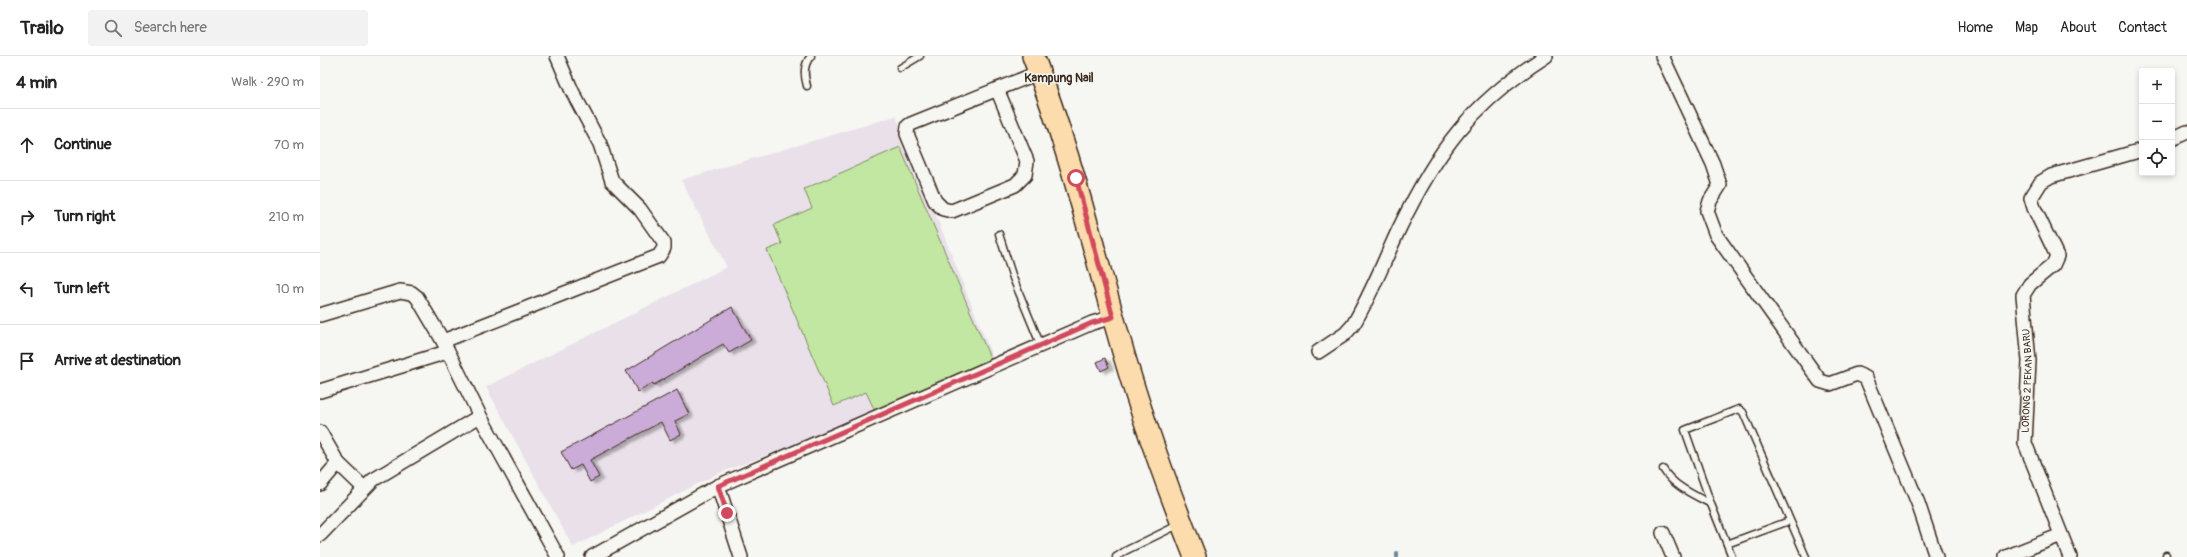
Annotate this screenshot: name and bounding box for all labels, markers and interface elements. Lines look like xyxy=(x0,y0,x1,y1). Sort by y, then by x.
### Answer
search box xyxy=(88,10,368,46)
text: Trailo xyxy=(20,16,64,40)
icon: search xyxy=(102,17,124,39)
text: Search here xyxy=(134,18,207,37)
text: Home xyxy=(1958,19,1993,36)
text: Map xyxy=(2015,19,2038,36)
text: About xyxy=(2060,19,2096,36)
text: Contact xyxy=(2118,19,2167,36)
map controls xyxy=(2139,68,2175,176)
button: + xyxy=(2139,68,2175,104)
district label: Kampung Nail xyxy=(1024,71,1094,86)
text: 4 min xyxy=(16,72,57,93)
text: Walk · 290 m xyxy=(231,74,304,90)
button: − xyxy=(2139,104,2175,140)
icon: ahead xyxy=(16,134,38,156)
text: Continue xyxy=(54,135,112,154)
text: 70 m xyxy=(274,137,304,153)
button: locate xyxy=(2139,140,2175,176)
route start xyxy=(1067,169,1085,187)
icon: right xyxy=(16,206,38,228)
text: Turn right xyxy=(54,207,115,226)
text: 210 m xyxy=(268,209,304,225)
icon: left xyxy=(16,278,38,300)
text: Turn left xyxy=(54,279,110,298)
text: 10 m xyxy=(276,281,304,297)
street label: LORONG 2 PEKAN BARU xyxy=(2020,328,2035,433)
icon: arrive xyxy=(16,350,38,372)
text: Arrive at destination xyxy=(54,351,181,370)
route end xyxy=(718,504,736,522)

